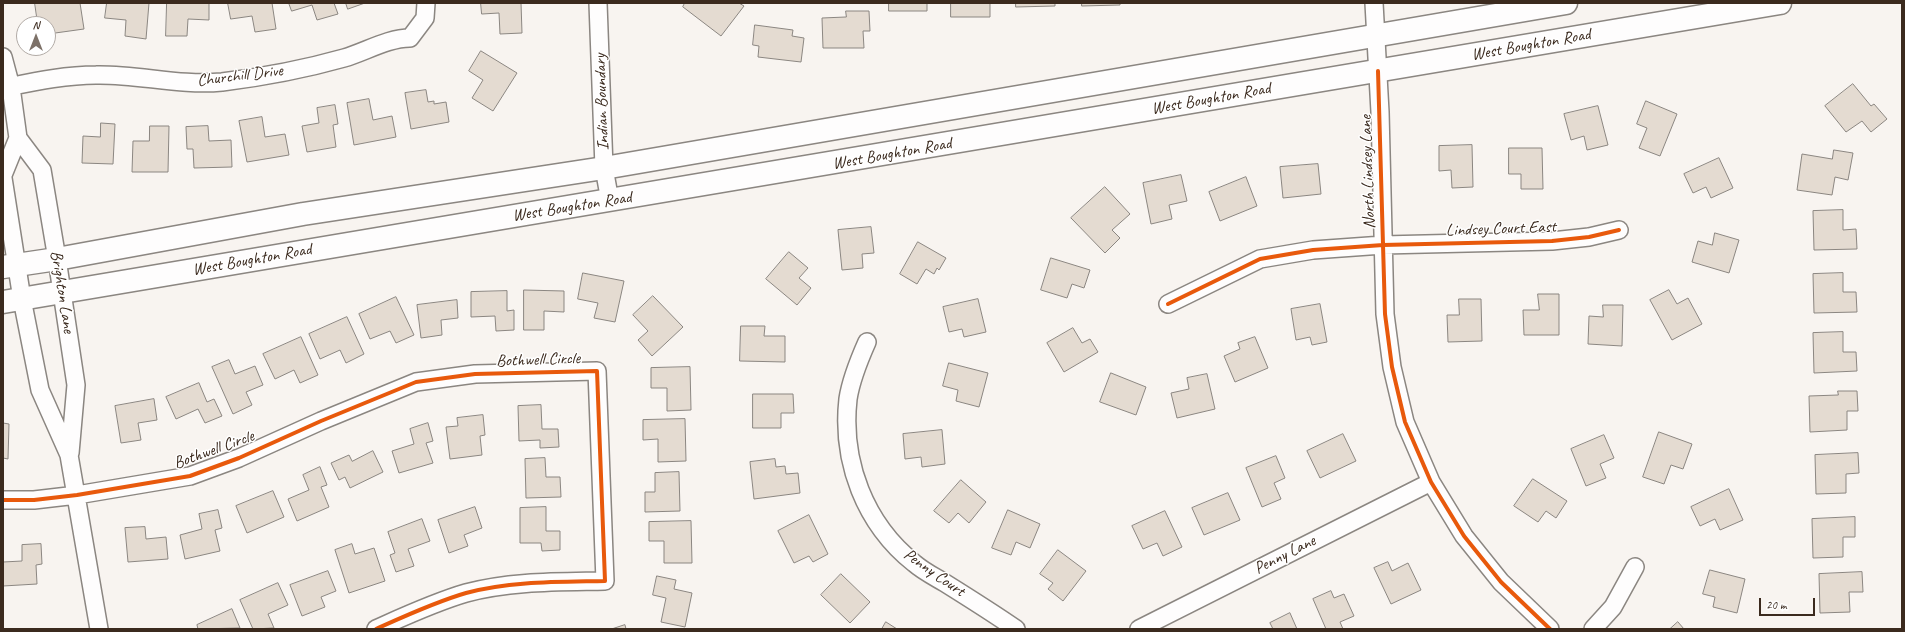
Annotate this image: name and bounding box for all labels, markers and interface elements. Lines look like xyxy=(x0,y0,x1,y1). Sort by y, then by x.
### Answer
north arrow xyxy=(16,16,56,56)
text: N xyxy=(33,18,39,32)
street label: West Boughton Road xyxy=(1470,25,1592,65)
street label: Indian Boundary xyxy=(590,53,614,151)
street label: Churchill Drive xyxy=(196,61,284,91)
street label: West Boughton Road xyxy=(1150,79,1272,119)
street label: North Lindsey Lane xyxy=(1356,115,1380,229)
street label: West Boughton Road xyxy=(831,134,953,174)
street label: West Boughton Road xyxy=(511,188,633,226)
street label: Lindsey Court East xyxy=(1446,217,1556,241)
street label: West Boughton Road xyxy=(191,240,313,280)
street label: Brighton Lane xyxy=(45,249,79,335)
street label: Bothwell Circle xyxy=(496,348,580,372)
street label: Bothwell Circle xyxy=(171,426,257,474)
street label: Penny Lane xyxy=(1251,531,1319,579)
street label: Penny Court xyxy=(899,544,969,602)
scale bar xyxy=(1761,590,1817,616)
text: 20 m xyxy=(1766,597,1786,613)

